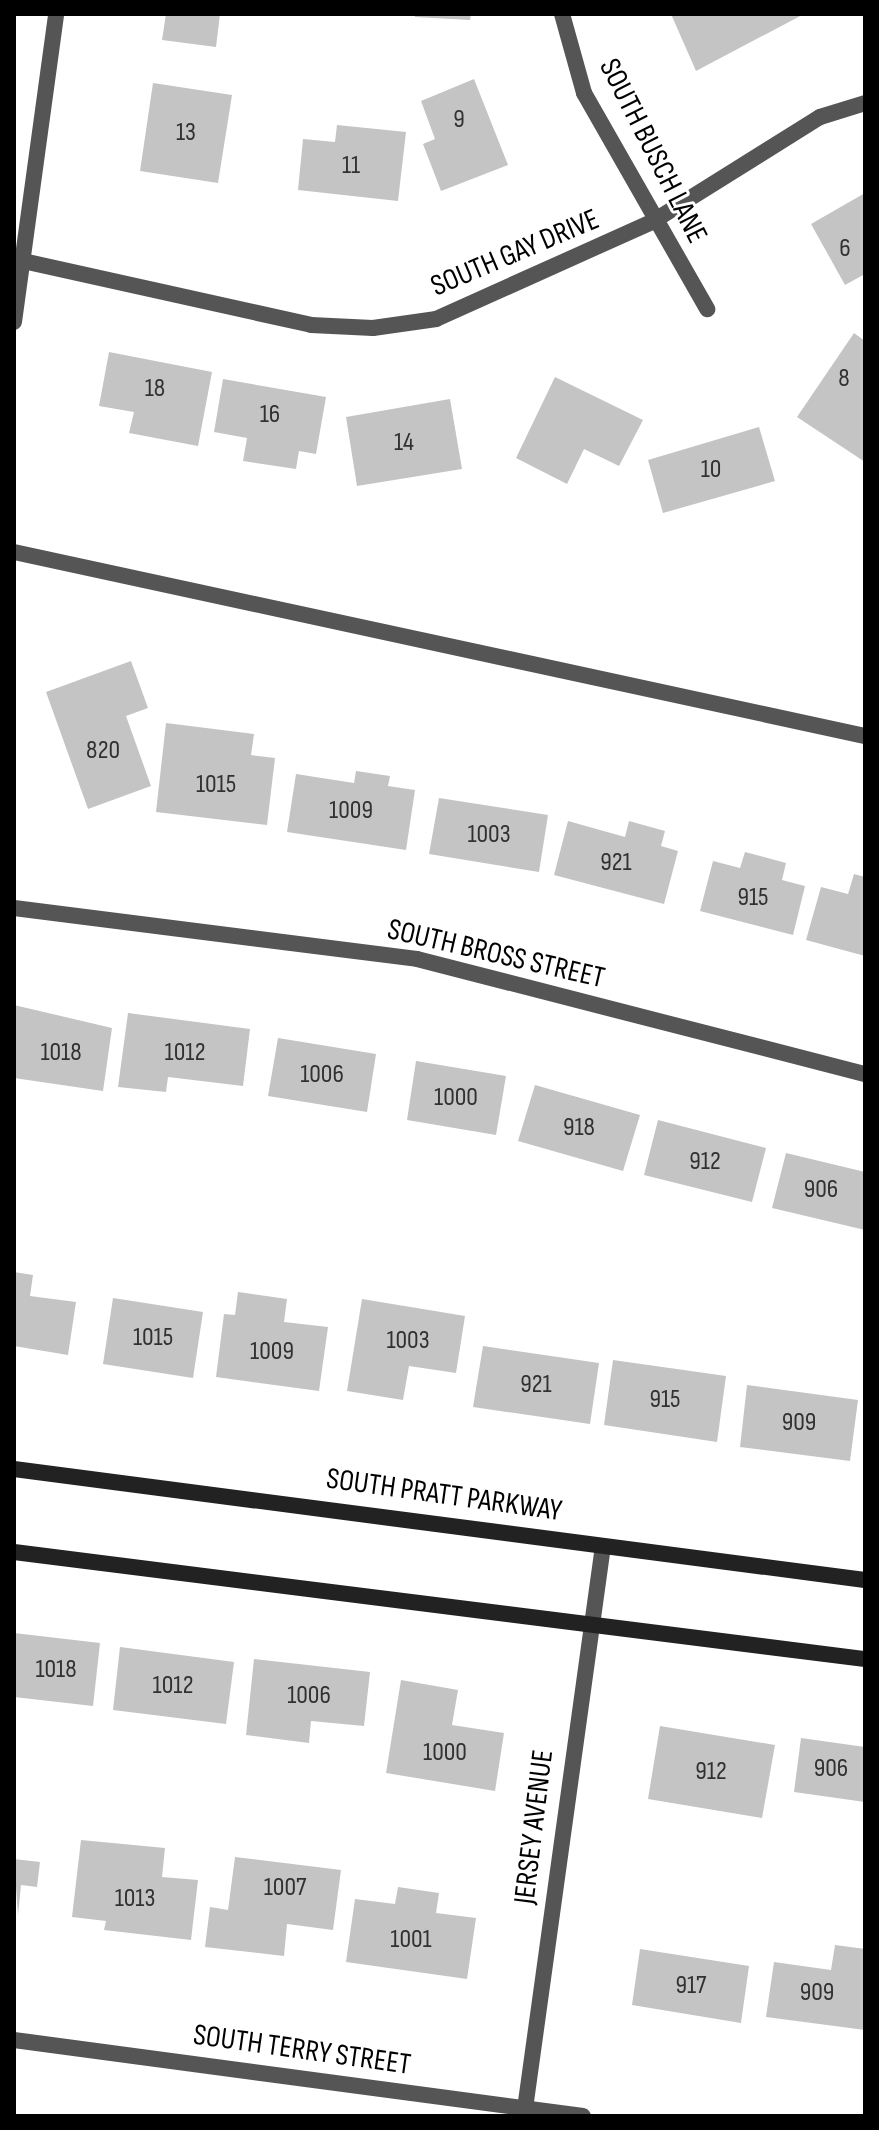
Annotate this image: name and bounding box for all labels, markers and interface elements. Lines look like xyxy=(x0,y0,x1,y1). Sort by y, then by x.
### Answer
street label: SOUTH BUSCH LANE xyxy=(591,53,715,249)
house number: 9 xyxy=(453,104,465,136)
house number: 13 xyxy=(176,117,196,149)
house number: 11 xyxy=(342,150,360,182)
street label: SOUTH GAY DRIVE xyxy=(426,201,604,305)
house number: 6 xyxy=(839,233,851,265)
house number: 8 xyxy=(838,363,850,395)
house number: 18 xyxy=(145,373,165,405)
house number: 16 xyxy=(260,399,280,431)
house number: 14 xyxy=(394,427,414,459)
house number: 10 xyxy=(701,454,721,486)
house number: 820 xyxy=(86,735,120,767)
house number: 1015 xyxy=(196,769,236,801)
house number: 1009 xyxy=(329,795,373,827)
house number: 1003 xyxy=(467,819,511,851)
house number: 921 xyxy=(600,847,632,879)
house number: 915 xyxy=(737,882,769,914)
street label: SOUTH BROSS STREET xyxy=(384,912,608,996)
house number: 1018 xyxy=(40,1037,82,1069)
house number: 1012 xyxy=(165,1037,205,1069)
house number: 1006 xyxy=(300,1059,344,1091)
house number: 1000 xyxy=(434,1082,478,1114)
house number: 918 xyxy=(563,1112,595,1144)
house number: 912 xyxy=(689,1146,721,1178)
house number: 906 xyxy=(804,1174,838,1206)
house number: 1015 xyxy=(133,1322,173,1354)
house number: 1003 xyxy=(386,1325,430,1357)
house number: 1009 xyxy=(250,1336,294,1368)
house number: 921 xyxy=(520,1369,552,1401)
house number: 915 xyxy=(649,1384,681,1416)
house number: 909 xyxy=(782,1407,816,1439)
street label: SOUTH PRATT PARKWAY xyxy=(324,1461,564,1529)
house number: 1018 xyxy=(35,1654,77,1686)
house number: 1012 xyxy=(153,1670,193,1702)
house number: 1006 xyxy=(287,1680,331,1712)
house number: 1000 xyxy=(423,1737,467,1769)
street label: JERSEY AVENUE xyxy=(507,1748,561,1906)
house number: 906 xyxy=(814,1753,848,1785)
house number: 912 xyxy=(695,1756,727,1788)
house number: 1007 xyxy=(264,1872,306,1904)
house number: 1013 xyxy=(115,1883,155,1915)
house number: 1001 xyxy=(390,1924,432,1956)
house number: 917 xyxy=(676,1970,706,2002)
house number: 909 xyxy=(800,1977,834,2009)
street label: SOUTH TERRY STREET xyxy=(191,2017,413,2083)

